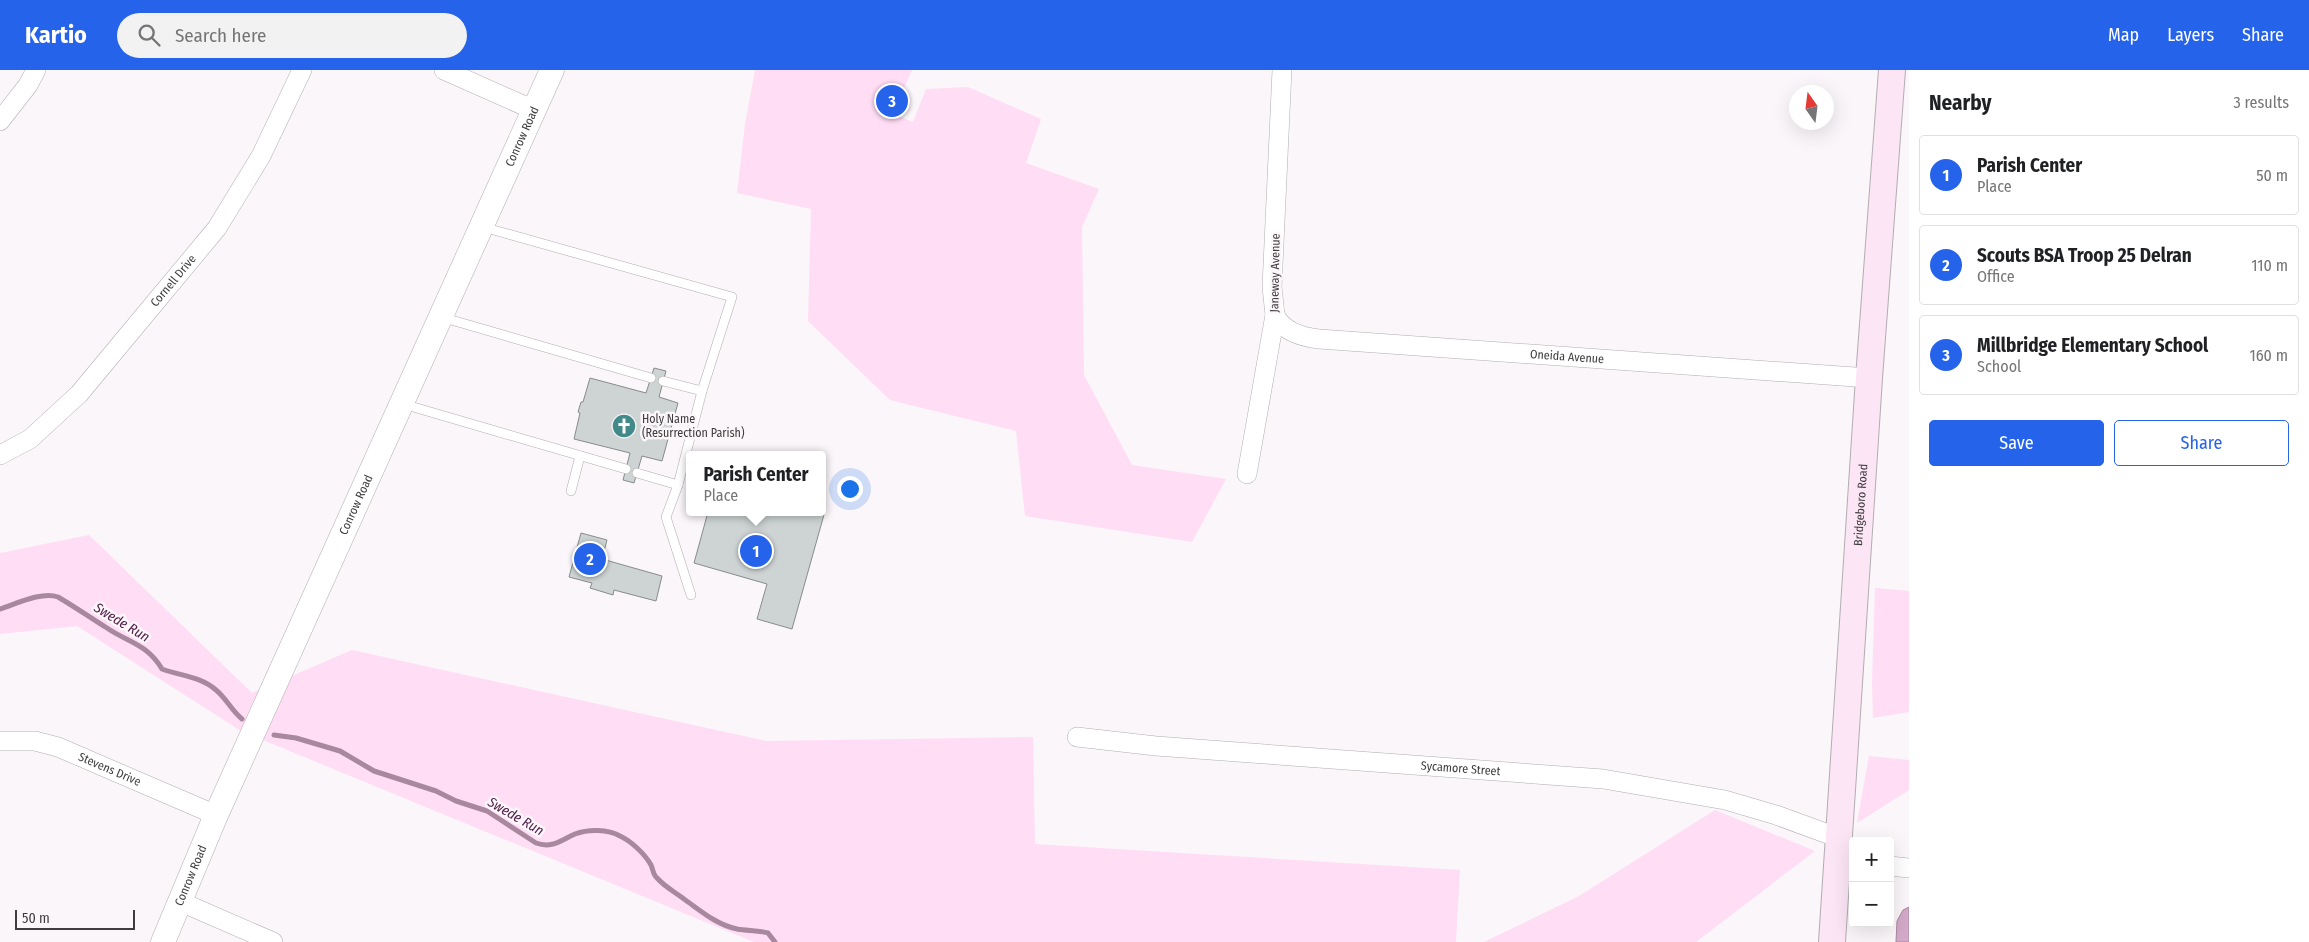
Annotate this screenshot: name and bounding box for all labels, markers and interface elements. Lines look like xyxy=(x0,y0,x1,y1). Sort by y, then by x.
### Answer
search box xyxy=(117,13,467,58)
text: Kartio xyxy=(25,21,87,49)
icon: search xyxy=(135,21,163,49)
text: Search here xyxy=(175,24,266,47)
text: Map xyxy=(2108,24,2139,46)
text: Layers xyxy=(2167,24,2214,46)
text: Share xyxy=(2242,24,2284,46)
pin: 3 xyxy=(876,82,908,120)
north arrow xyxy=(1789,85,1834,130)
text: Nearby xyxy=(1929,90,1991,116)
text: 3 results xyxy=(2233,93,2289,112)
street label: Conrow Road xyxy=(502,104,542,169)
text: Parish Center xyxy=(1977,154,2082,177)
text: 1 xyxy=(1943,166,1949,185)
text: 50 m xyxy=(2256,166,2288,185)
text: Place xyxy=(1977,177,2012,196)
street label: Janeway Avenue xyxy=(1267,233,1283,313)
text: Scouts BSA Troop 25 Delran xyxy=(1977,244,2192,267)
street label: Cornell Drive xyxy=(148,252,199,309)
text: 2 xyxy=(1942,256,1950,275)
text: 110 m xyxy=(2251,256,2288,275)
text: Office xyxy=(1977,267,2015,286)
text: Millbridge Elementary School xyxy=(1977,334,2208,357)
text: 3 xyxy=(1942,346,1950,365)
text: 160 m xyxy=(2249,346,2288,365)
street label: Oneida Avenue xyxy=(1530,347,1604,366)
text: School xyxy=(1977,357,2021,376)
place label: Holy Name (Resurrection Parish) xyxy=(642,412,745,440)
church icon: Holy Name (Resurrection Parish) xyxy=(611,413,637,439)
button: Save xyxy=(1929,420,2104,466)
button: Share xyxy=(2114,420,2289,466)
popup xyxy=(686,451,826,516)
text: Parish Center xyxy=(703,463,809,486)
street label: Bridgeboro Road xyxy=(1851,463,1870,546)
street label: Conrow Road xyxy=(336,473,376,537)
your location xyxy=(837,476,863,502)
text: Place xyxy=(703,486,738,505)
pin: 1 xyxy=(740,532,772,570)
pin: 2 xyxy=(574,540,606,578)
water label: Swede Run xyxy=(90,599,153,646)
street label: Stevens Drive xyxy=(76,750,143,789)
street label: Sycamore Street xyxy=(1420,759,1501,778)
water label: Swede Run xyxy=(484,793,547,839)
map controls xyxy=(1849,837,1894,927)
button: + xyxy=(1849,837,1894,882)
street label: Conrow Road xyxy=(172,843,210,908)
button: − xyxy=(1849,882,1894,927)
scale bar xyxy=(15,907,135,930)
text: 50 m xyxy=(22,910,50,927)

